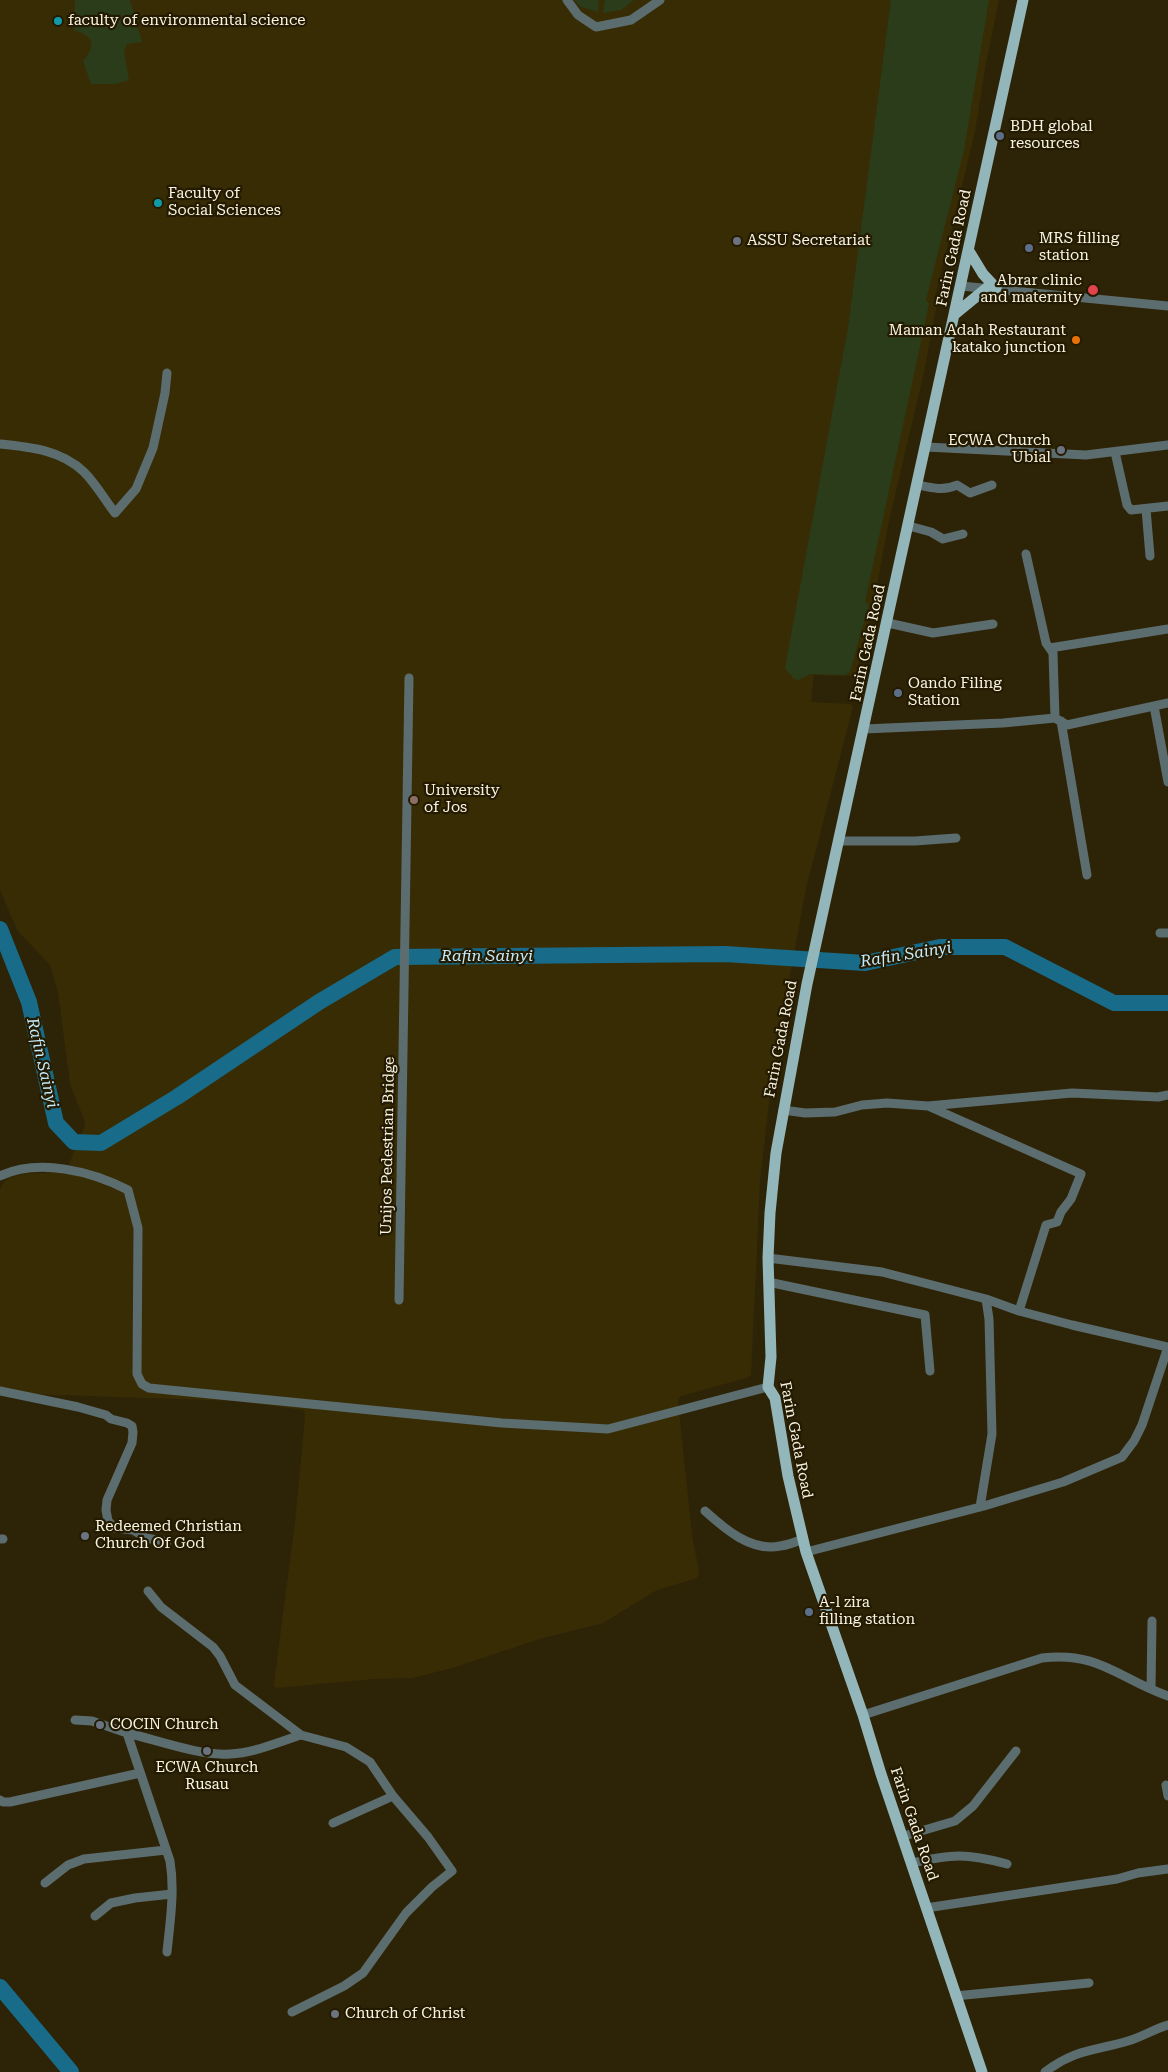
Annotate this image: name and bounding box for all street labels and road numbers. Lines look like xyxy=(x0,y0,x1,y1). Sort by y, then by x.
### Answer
street label: Farin Gada Road xyxy=(933,188,975,308)
street label: Farin Gada Road xyxy=(847,583,889,703)
street label: Farin Gada Road xyxy=(761,979,801,1099)
street label: Unijos Pedestrian Bridge xyxy=(377,1057,399,1235)
street label: Farin Gada Road xyxy=(776,1380,816,1500)
street label: Farin Gada Road xyxy=(886,1765,942,1883)

